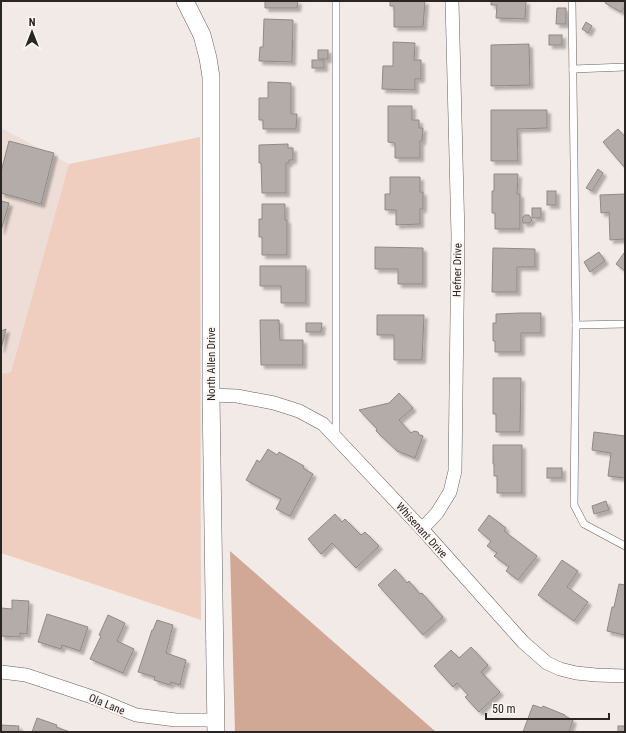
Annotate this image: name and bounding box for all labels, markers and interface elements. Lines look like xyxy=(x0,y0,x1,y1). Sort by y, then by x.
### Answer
north arrow xyxy=(12,12,52,52)
text: N xyxy=(29,16,36,29)
street label: Hefner Drive xyxy=(451,243,464,297)
street label: North Allen Drive xyxy=(205,327,218,401)
street label: Whisenant Drive xyxy=(393,500,450,561)
street label: Ola Lane xyxy=(87,691,127,718)
scale bar xyxy=(486,695,609,721)
text: 50 m xyxy=(492,702,516,716)

